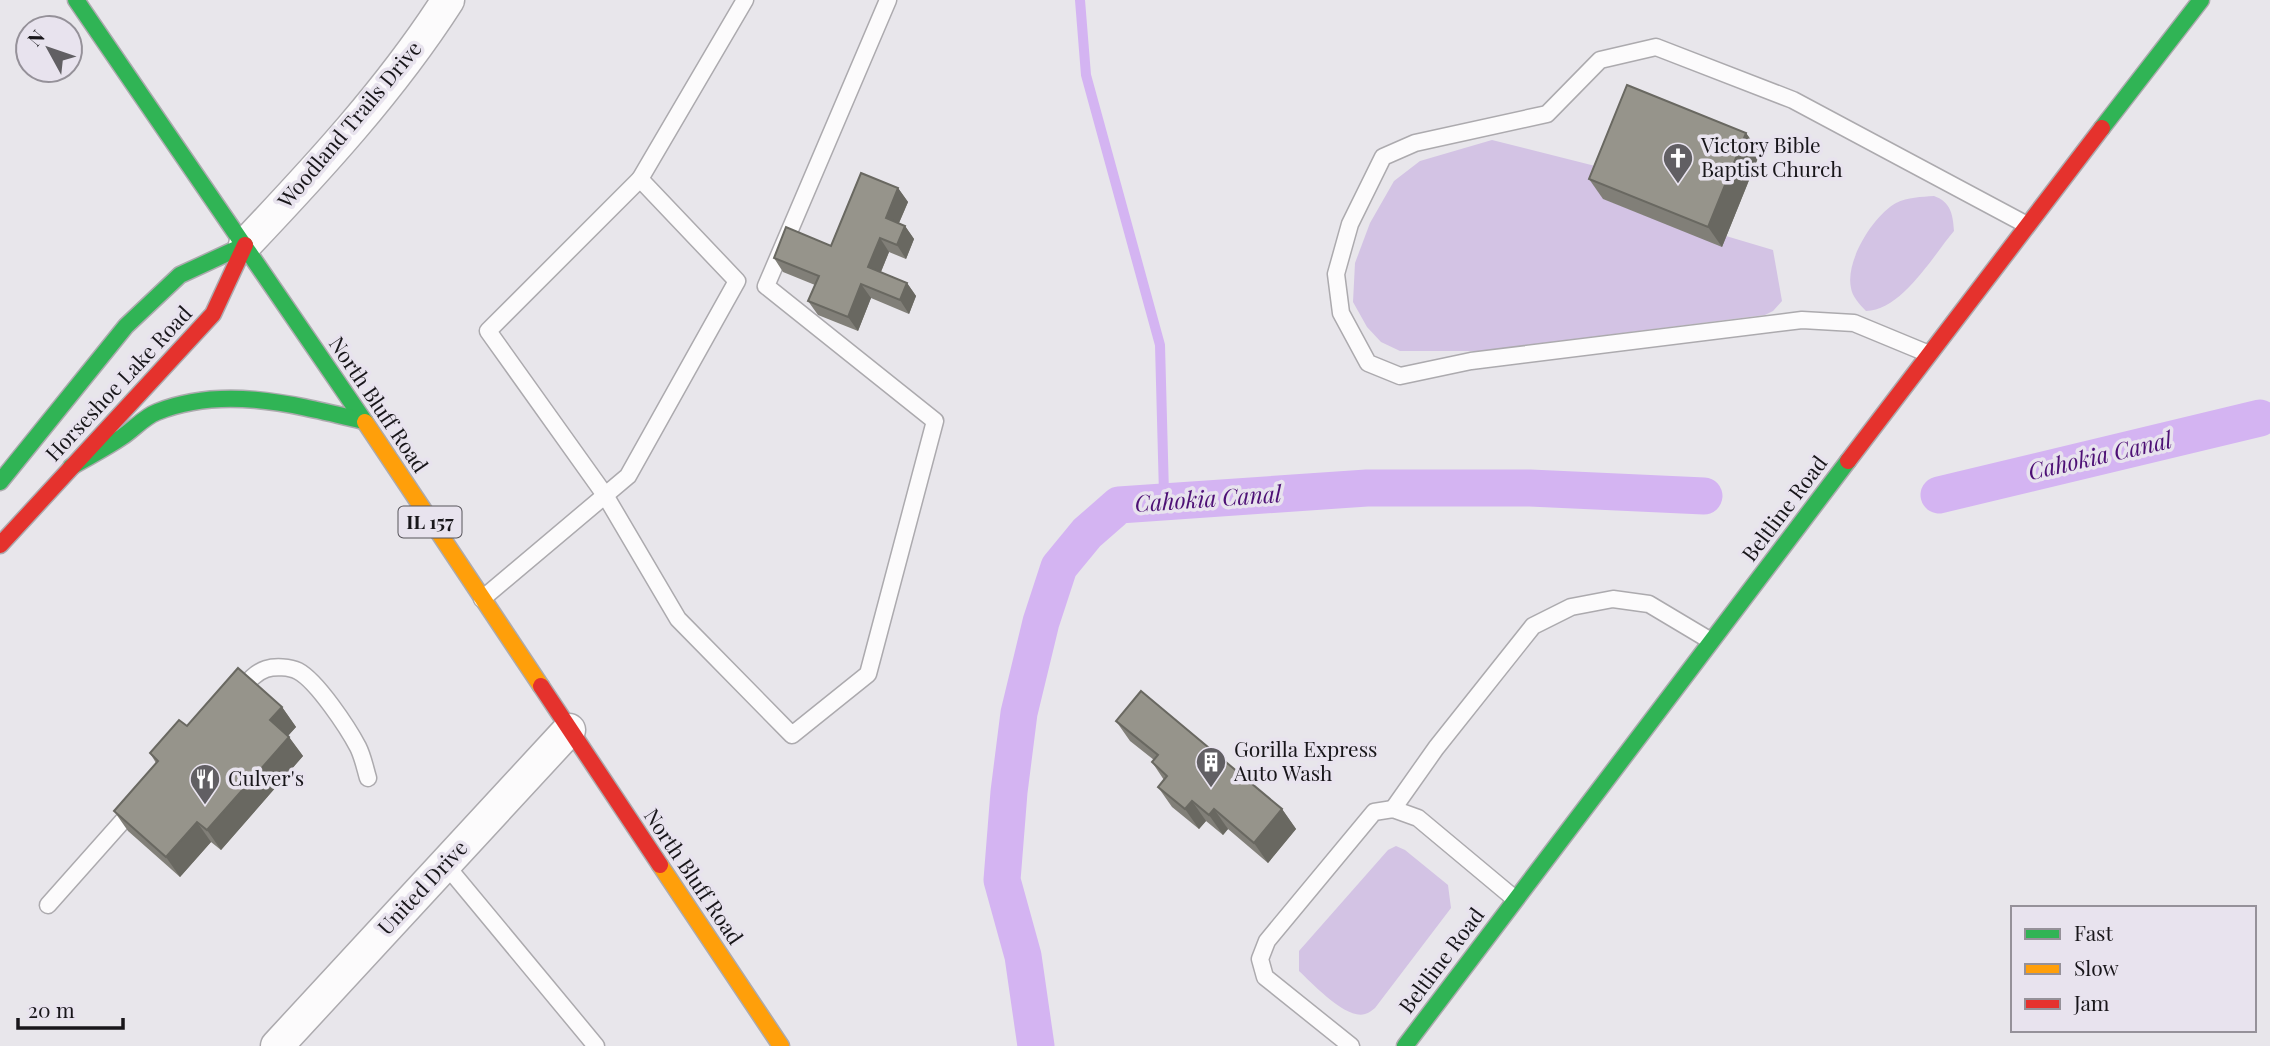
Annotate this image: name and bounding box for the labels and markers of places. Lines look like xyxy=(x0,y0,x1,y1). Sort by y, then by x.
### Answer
place label: Victory Bible Baptist Church xyxy=(1700,130,1843,182)
church icon: Victory Bible Baptist Church xyxy=(1661,141,1695,185)
place label: Gorilla Express Auto Wash xyxy=(1233,734,1377,786)
building icon: Gorilla Express Auto Wash xyxy=(1194,745,1228,789)
restaurant icon: Culver's xyxy=(188,762,222,806)
place label: Culver's xyxy=(228,763,304,791)

